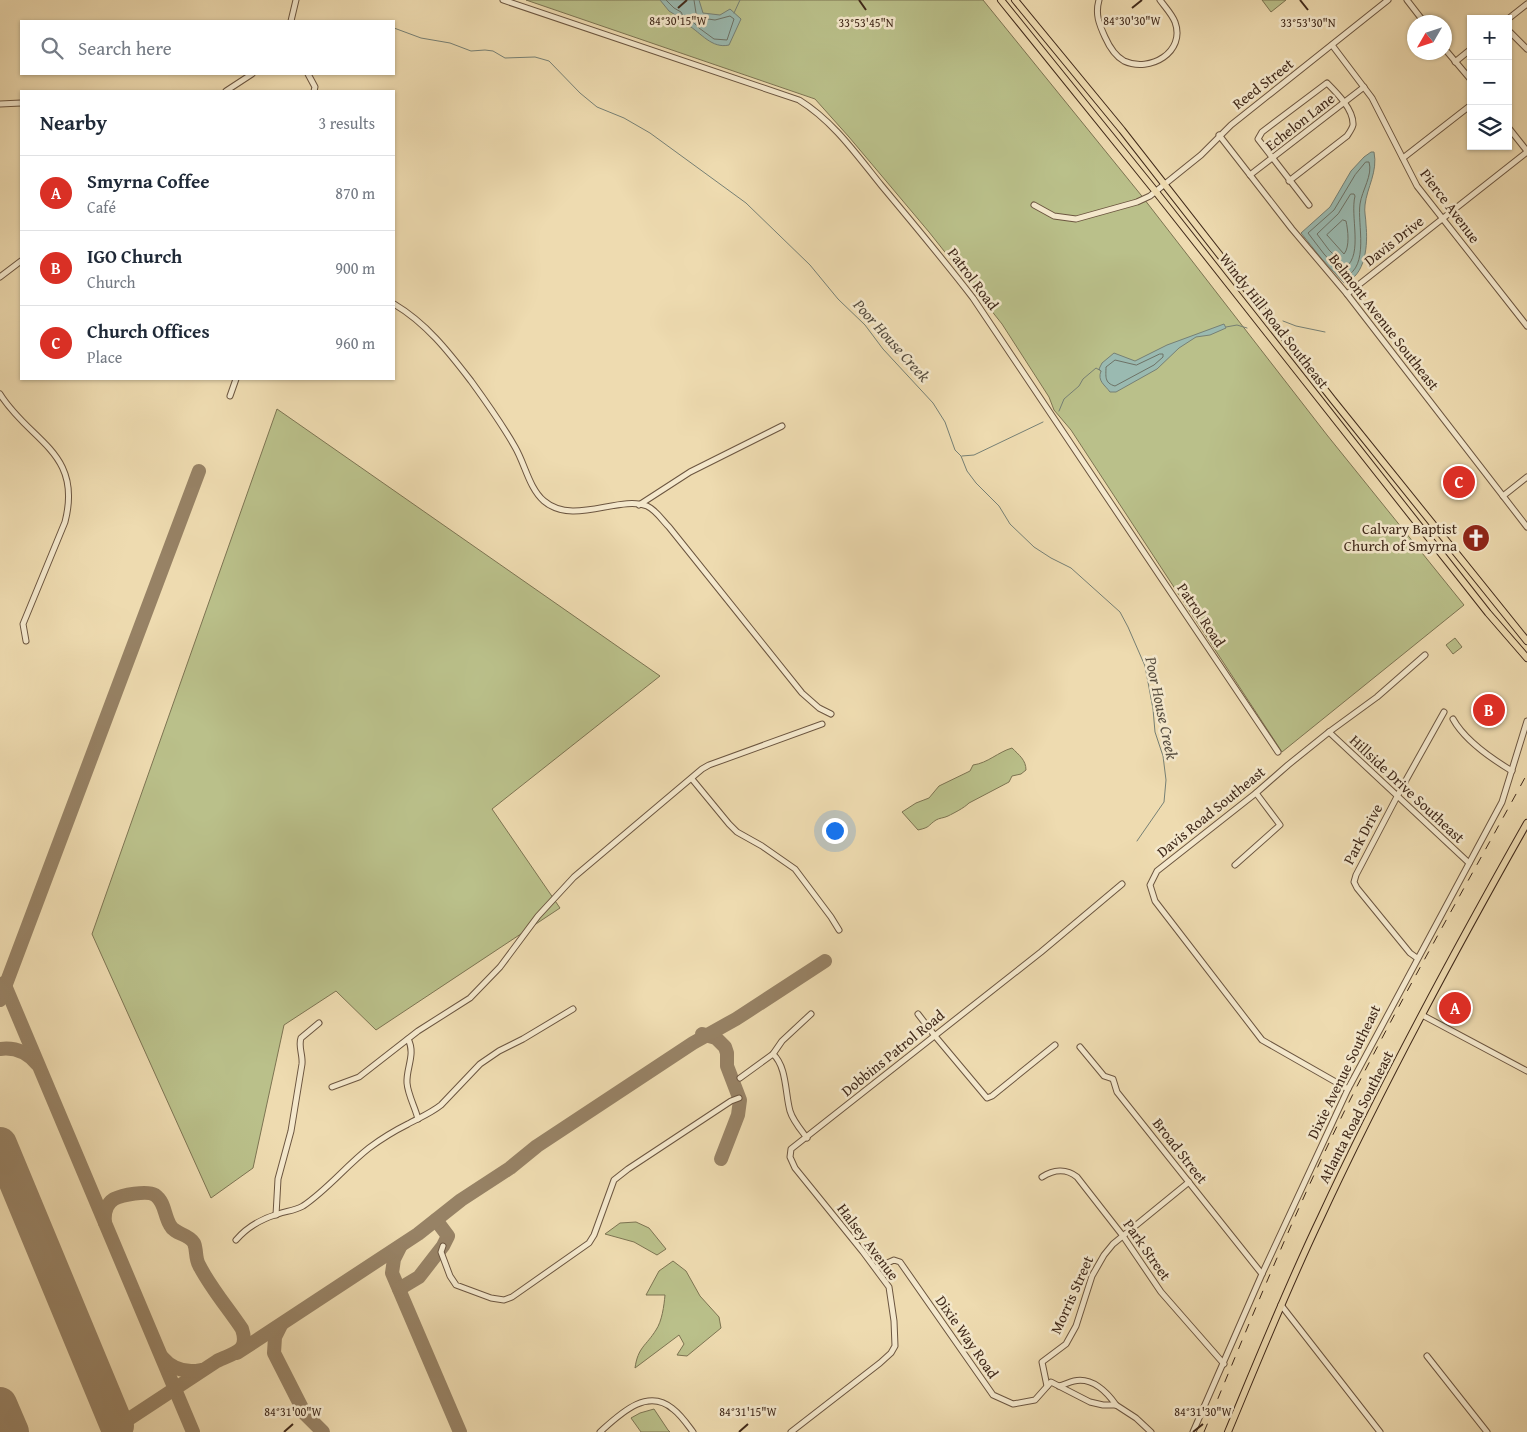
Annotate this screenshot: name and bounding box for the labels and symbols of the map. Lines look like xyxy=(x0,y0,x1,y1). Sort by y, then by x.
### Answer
text: 84°30'15"W xyxy=(649,12,708,29)
text: 84°30'30"W xyxy=(1103,12,1162,29)
text: 33°53'45"N xyxy=(838,14,894,31)
text: 33°53'30"N xyxy=(1280,14,1336,31)
north arrow xyxy=(1407,15,1452,60)
street label: Reed Street xyxy=(1228,53,1298,114)
street label: Echelon Lane xyxy=(1261,88,1339,155)
street label: Pierce Avenue xyxy=(1415,164,1485,247)
street label: Davis Drive xyxy=(1359,211,1428,271)
street label: Patrol Road xyxy=(943,243,1004,314)
street label: Windy Hill Road Southeast xyxy=(1215,248,1334,393)
street label: Belmont Avenue Southeast xyxy=(1324,249,1445,395)
water label: Poor House Creek xyxy=(847,292,936,387)
pin: C xyxy=(1443,463,1475,501)
place label: Calvary Baptist Church of Smyrna xyxy=(1344,518,1458,556)
church icon: Calvary Baptist Church of Smyrna xyxy=(1461,523,1491,553)
street label: Patrol Road xyxy=(1172,579,1231,651)
water label: Poor House Creek xyxy=(1139,653,1185,762)
pin: B xyxy=(1473,691,1505,729)
street label: Hillside Drive Southeast xyxy=(1345,730,1470,848)
street label: Davis Road Southeast xyxy=(1152,761,1270,862)
street label: Park Drive xyxy=(1338,800,1387,868)
your location xyxy=(822,818,848,844)
pin: A xyxy=(1439,989,1471,1027)
street label: Dixie Avenue Southeast xyxy=(1302,1000,1386,1142)
street label: Dobbins Patrol Road xyxy=(837,1004,949,1101)
street label: Atlanta Road Southeast xyxy=(1313,1046,1399,1187)
street label: Broad Street xyxy=(1148,1113,1213,1189)
street label: Halsey Avenue xyxy=(833,1199,904,1284)
street label: Park Street xyxy=(1119,1215,1177,1285)
street label: Morris Street xyxy=(1045,1252,1098,1337)
street label: Dixie Way Road xyxy=(931,1291,1004,1382)
text: 84°31'00"W xyxy=(264,1403,323,1420)
text: 84°31'15"W xyxy=(719,1403,778,1420)
text: 84°31'30"W xyxy=(1174,1403,1233,1420)

